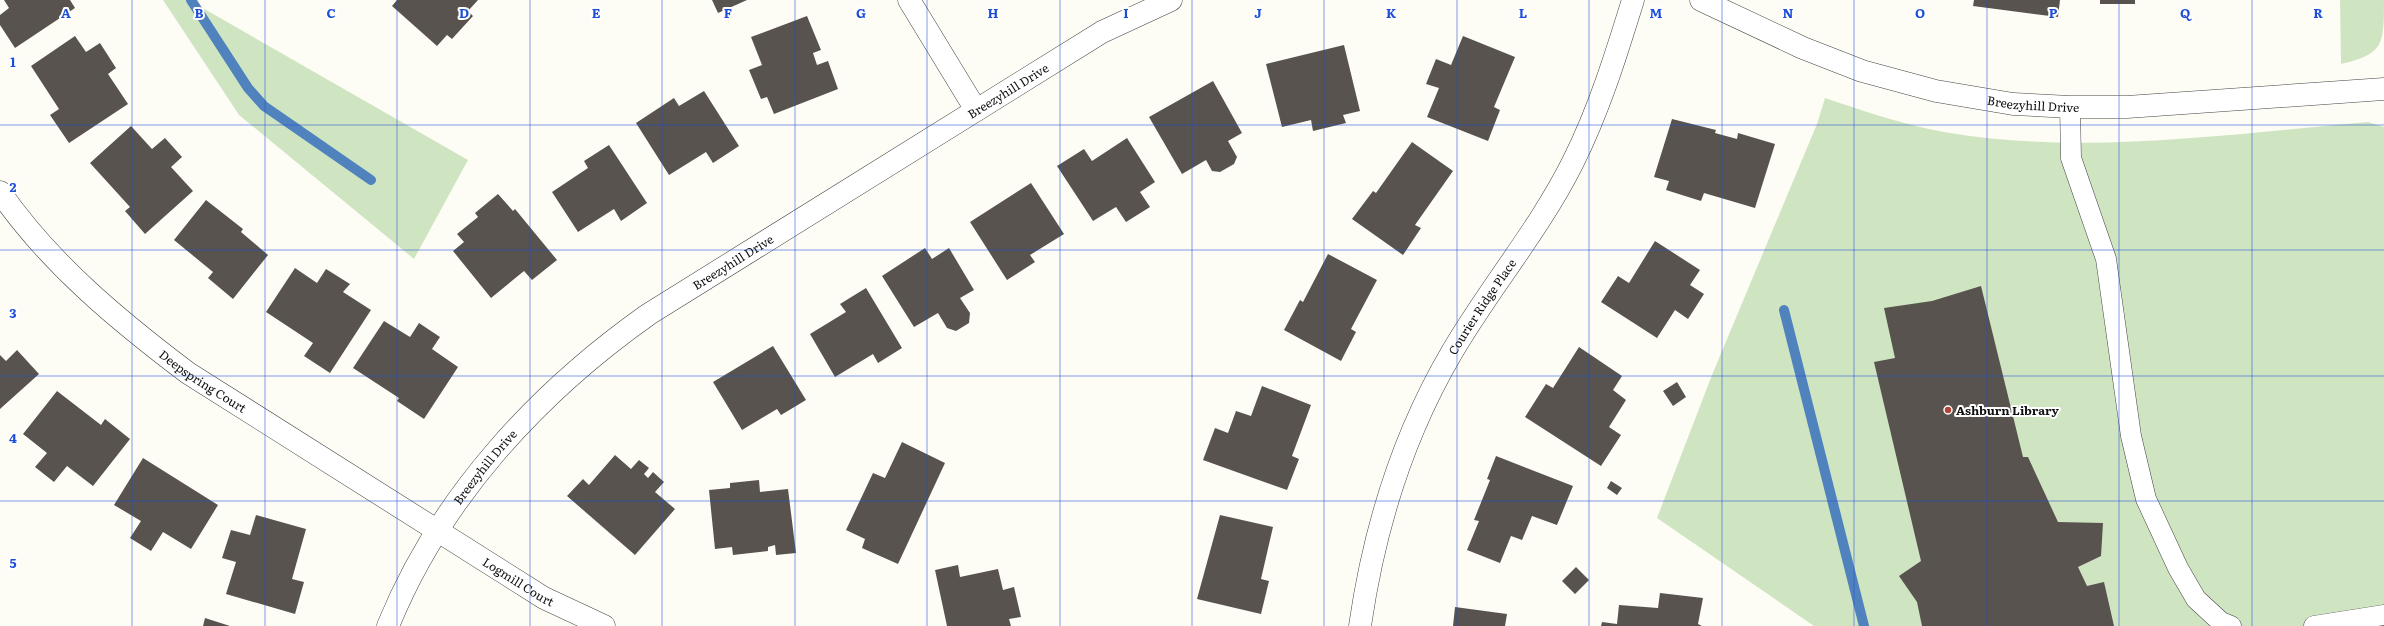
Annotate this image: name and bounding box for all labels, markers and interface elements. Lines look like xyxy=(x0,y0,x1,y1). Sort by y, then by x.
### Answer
text: A xyxy=(61,3,71,22)
text: B xyxy=(195,3,204,22)
text: C xyxy=(326,3,336,22)
text: D xyxy=(459,3,469,22)
text: E xyxy=(592,3,601,22)
text: F xyxy=(724,3,732,22)
text: G xyxy=(856,3,866,22)
text: H xyxy=(988,3,999,22)
text: I xyxy=(1123,3,1129,22)
text: J xyxy=(1254,3,1262,22)
text: K xyxy=(1386,3,1397,22)
text: L xyxy=(1519,3,1527,22)
text: M xyxy=(1650,3,1663,22)
text: N xyxy=(1783,3,1794,22)
text: O xyxy=(1915,3,1925,22)
text: P xyxy=(2049,3,2058,22)
text: Q xyxy=(2180,3,2192,22)
text: R xyxy=(2313,3,2323,22)
text: 1 xyxy=(10,52,16,71)
street label: Breezyhill Drive xyxy=(964,59,1052,123)
street label: Breezyhill Drive xyxy=(1986,91,2079,116)
text: 2 xyxy=(10,177,17,196)
street label: Breezyhill Drive xyxy=(689,230,777,294)
street label: Courier Ridge Place xyxy=(1443,255,1520,358)
text: 3 xyxy=(9,303,17,322)
street label: Deepspring Court xyxy=(156,345,250,417)
place label: Ashburn Library xyxy=(1956,401,2059,419)
marker: Ashburn Library xyxy=(1943,405,1953,415)
street label: Breezyhill Drive xyxy=(449,425,521,508)
text: 4 xyxy=(9,428,17,447)
text: 5 xyxy=(9,553,17,572)
street label: Logmill Court xyxy=(479,553,557,611)

